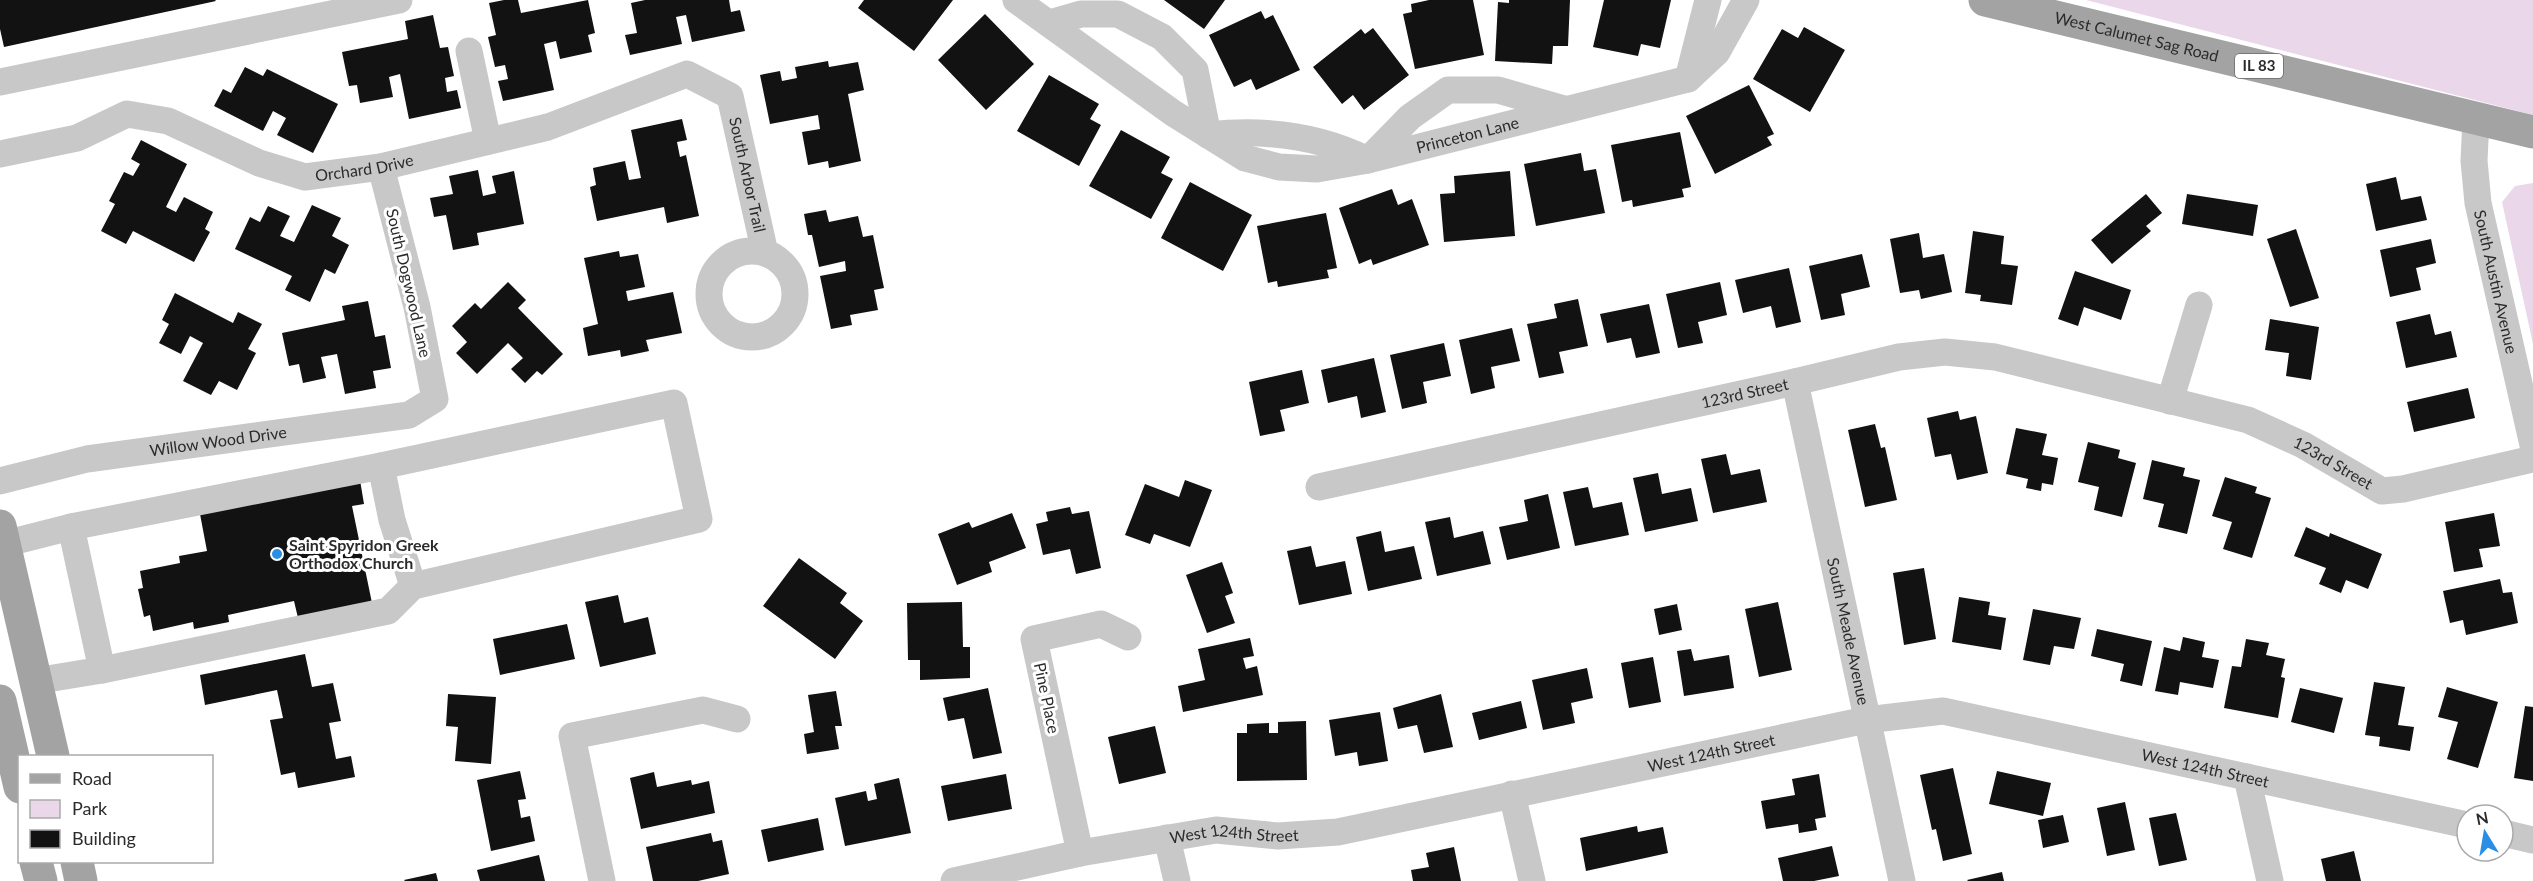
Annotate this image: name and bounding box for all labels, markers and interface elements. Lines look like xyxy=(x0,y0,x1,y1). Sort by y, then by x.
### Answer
street label: West Calumet Sag Road xyxy=(2053,7,2221,65)
road number: IL 83 xyxy=(2235,54,2283,78)
street label: Princeton Lane xyxy=(1414,112,1521,156)
street label: South Arbor Trail xyxy=(726,115,770,234)
street label: Orchard Drive xyxy=(314,150,415,185)
street label: South Dogwood Lane xyxy=(383,207,436,359)
street label: South Austin Avenue xyxy=(2471,208,2522,355)
street label: 123rd Street xyxy=(1699,374,1790,411)
street label: Willow Wood Drive xyxy=(148,422,288,459)
street label: 123rd Street xyxy=(2291,432,2377,493)
place label: Saint Spyridon Greek Orthodox Church xyxy=(289,535,439,572)
marker: Saint Spyridon Greek Orthodox Church xyxy=(270,547,284,561)
street label: South Meade Avenue xyxy=(1824,556,1874,707)
street label: Pine Place xyxy=(1031,661,1064,735)
street label: West 124th Street xyxy=(1646,730,1777,775)
street label: West 124th Street xyxy=(2140,744,2271,791)
legend xyxy=(18,755,213,863)
text: Road xyxy=(72,767,112,789)
text: Park xyxy=(72,797,108,819)
north arrow xyxy=(2455,803,2515,863)
text: N xyxy=(2474,807,2490,828)
street label: West 124th Street xyxy=(1168,820,1299,847)
text: Building xyxy=(72,827,136,849)

